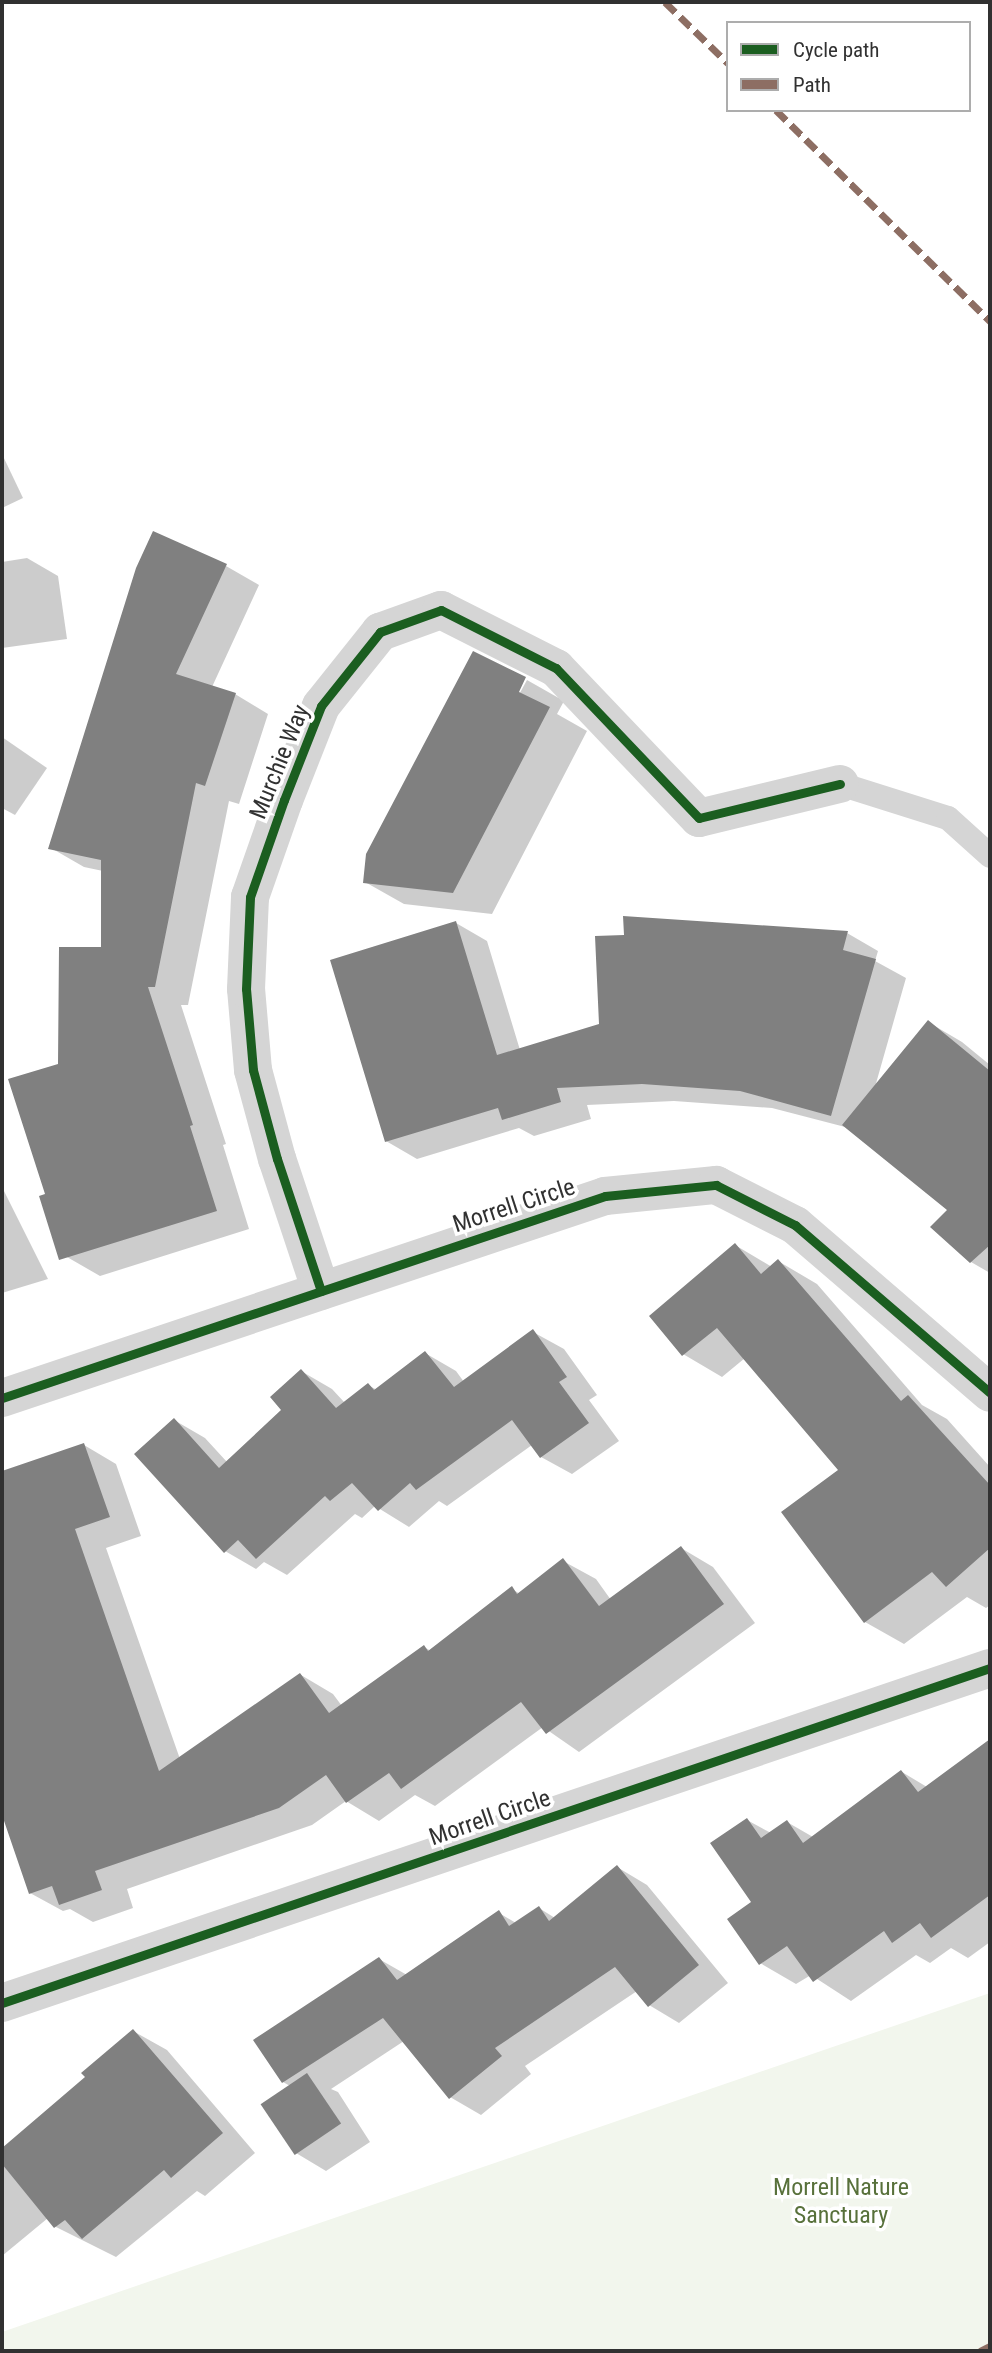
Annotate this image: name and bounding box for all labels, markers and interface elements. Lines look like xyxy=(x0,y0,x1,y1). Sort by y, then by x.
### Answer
legend xyxy=(726,21,971,112)
text: Cycle path xyxy=(793,38,879,62)
text: Path xyxy=(793,73,831,97)
street label: Murchie Way xyxy=(244,701,316,823)
street label: Morrell Circle xyxy=(449,1173,579,1239)
street label: Morrell Circle xyxy=(426,1784,554,1852)
park label: Morrell Nature Sanctuary xyxy=(773,2174,909,2230)

